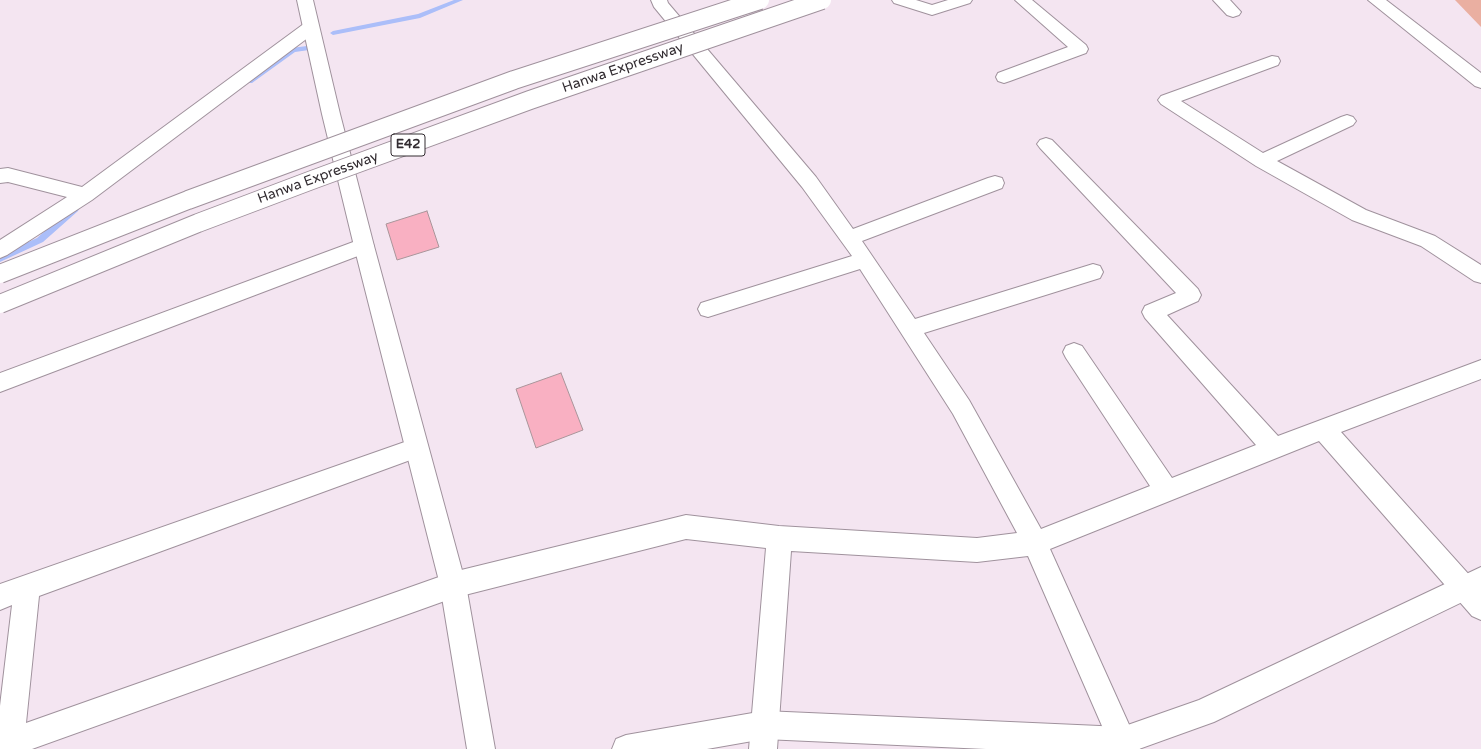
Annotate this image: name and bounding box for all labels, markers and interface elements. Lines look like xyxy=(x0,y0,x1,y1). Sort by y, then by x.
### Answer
street label: Hanwa Expressway xyxy=(560,39,686,97)
road number: E42 xyxy=(391,134,425,156)
street label: Hanwa Expressway xyxy=(255,148,381,208)

